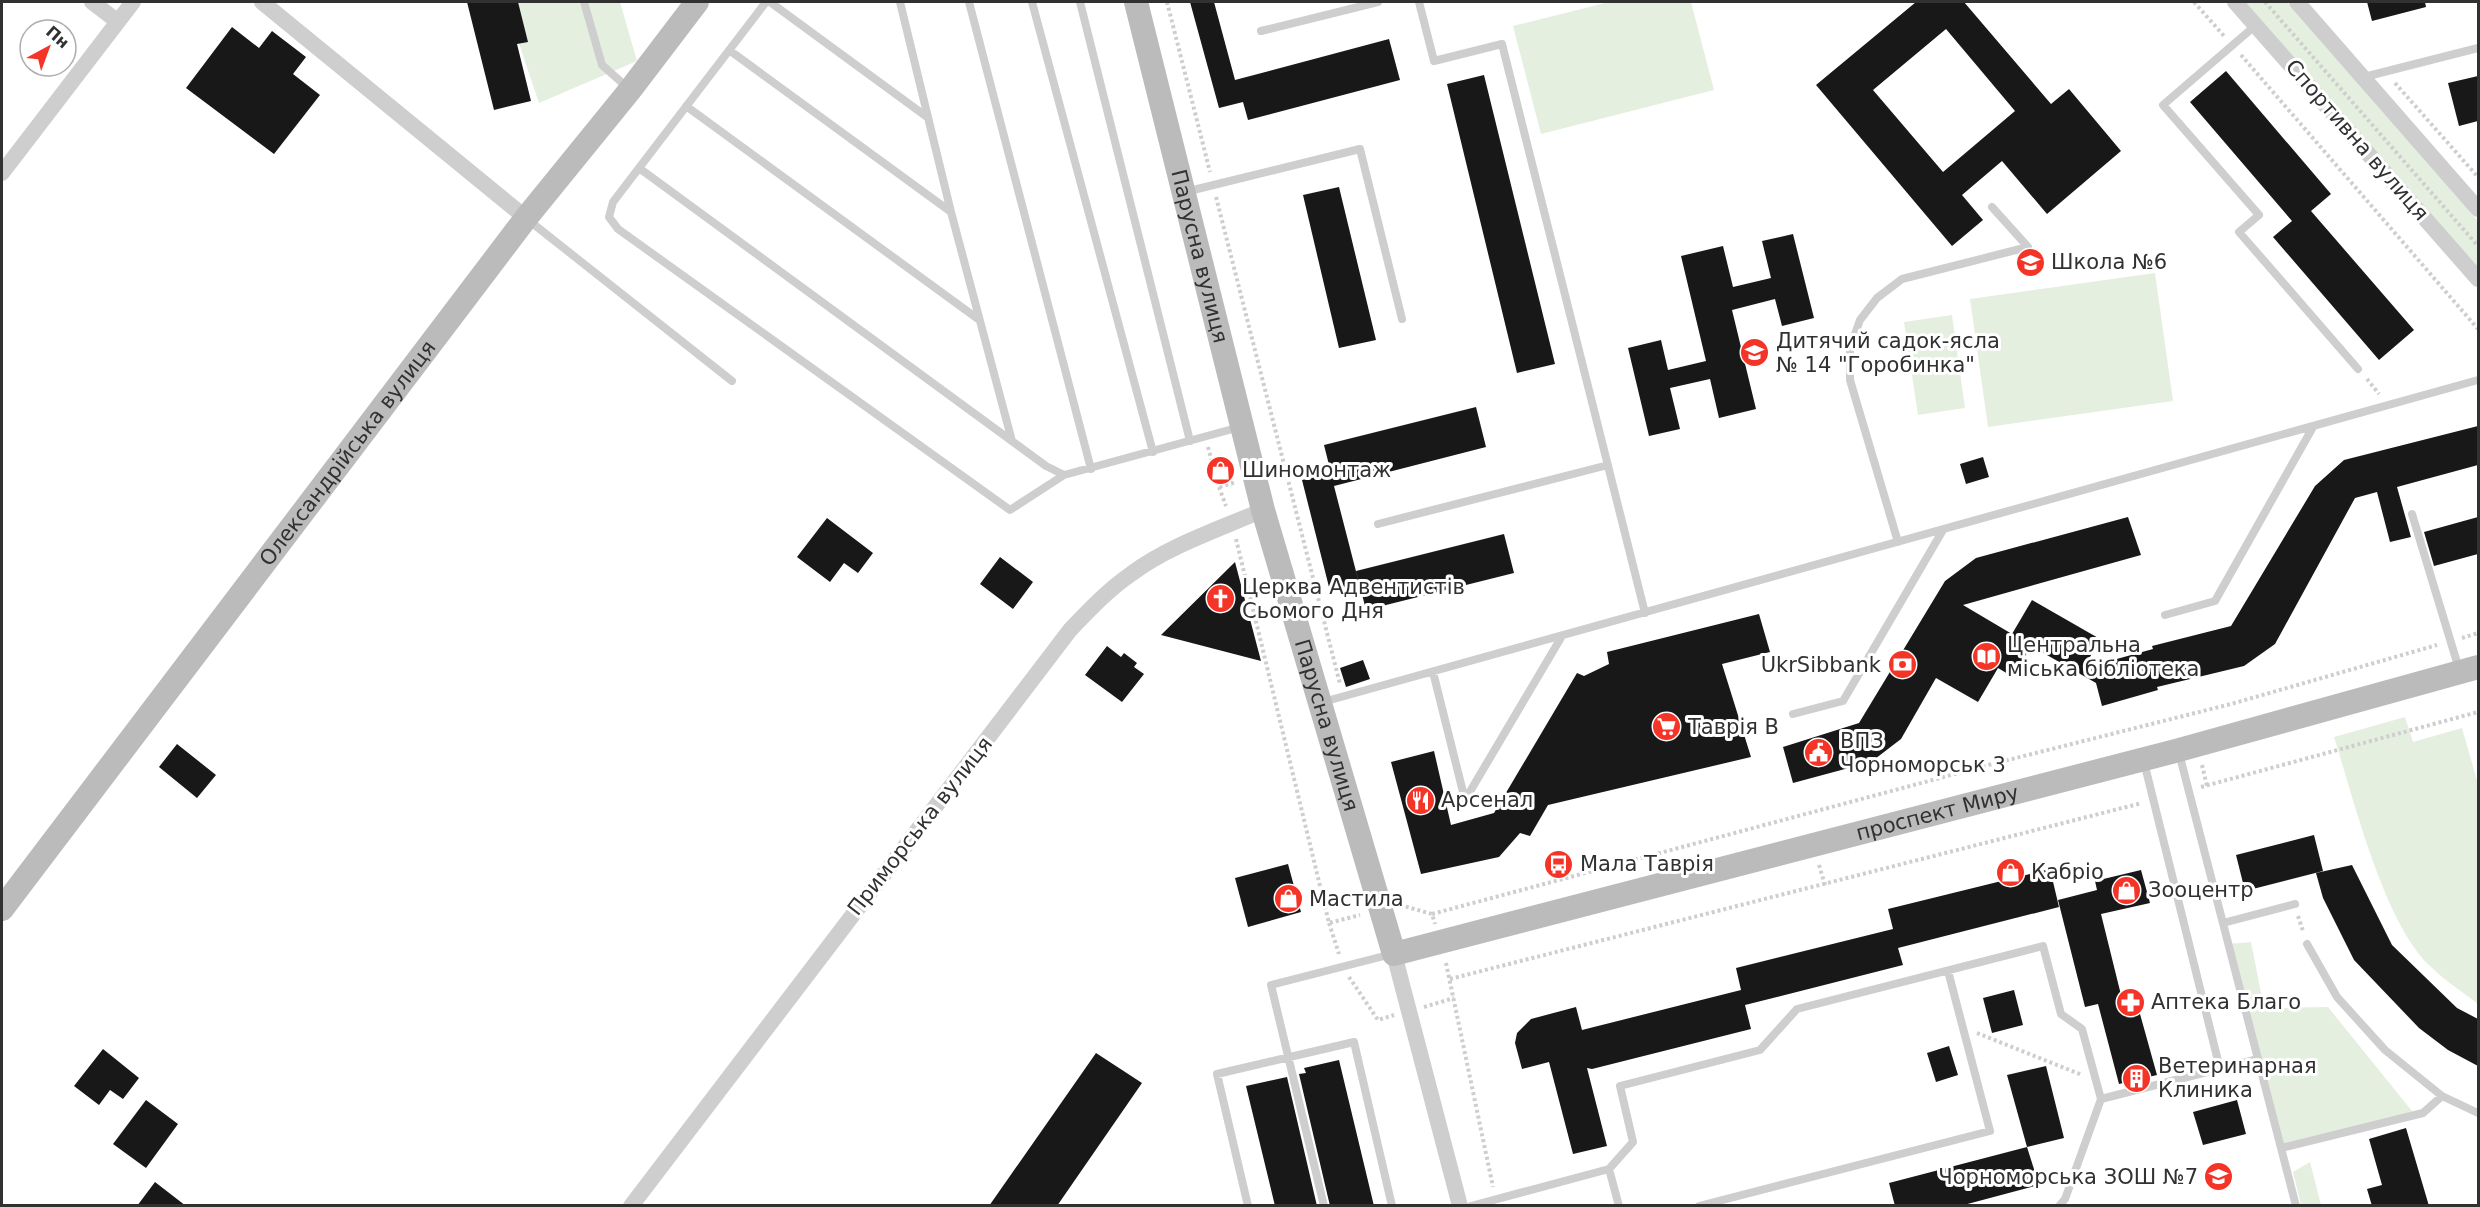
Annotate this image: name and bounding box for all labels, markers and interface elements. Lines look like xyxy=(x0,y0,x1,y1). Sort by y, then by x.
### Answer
north arrow xyxy=(18,18,78,78)
text: Пн xyxy=(42,22,73,52)
street label: Спортивна вулиця xyxy=(2281,55,2433,225)
street label: Парусна вулиця xyxy=(1166,167,1233,346)
school or university icon: Школа №6 xyxy=(2014,246,2046,278)
place label: Школа №6 xyxy=(2051,250,2167,274)
place label: Дитячий садок-ясла № 14 "Горобинка" xyxy=(1776,329,2000,377)
street label: Олександрійська вулиця xyxy=(255,336,441,570)
school or university icon: Дитячий садок-ясла № 14 "Горобинка" xyxy=(1739,337,1771,369)
shop icon: Шиномонтаж xyxy=(1205,454,1237,486)
place label: Шиномонтаж xyxy=(1242,458,1391,482)
place label: Церква Адвентистів Сьомого Дня xyxy=(1242,575,1465,623)
church icon: Церква Адвентистів Сьомого Дня xyxy=(1205,583,1237,615)
place label: Центральна міська бібліотека xyxy=(2007,633,2199,681)
street label: Парусна вулиця xyxy=(1290,636,1363,814)
library icon: Центральна міська бібліотека xyxy=(1970,641,2002,673)
bank icon: UkrSibbank xyxy=(1886,649,1918,681)
place label: UkrSibbank xyxy=(1761,653,1882,677)
supermarket icon: Таврія В xyxy=(1651,711,1683,743)
place label: Таврія В xyxy=(1687,715,1779,739)
place label: ВПЗ Чорноморськ 3 xyxy=(1840,729,2006,777)
street label: Приморська вулиця xyxy=(843,732,997,920)
public building icon: ВПЗ Чорноморськ 3 xyxy=(1803,737,1835,769)
street label: проспект Миру xyxy=(1853,780,2021,845)
restaurant icon: Арсенал xyxy=(1404,784,1436,816)
place label: Арсенал xyxy=(1441,788,1533,812)
bus stop icon: Мала Таврія xyxy=(1543,848,1575,880)
place label: Мала Таврія xyxy=(1580,852,1714,876)
shop icon: Кабріо xyxy=(1994,856,2026,888)
place label: Кабріо xyxy=(2031,860,2104,884)
shop icon: Зооцентр xyxy=(2111,874,2143,906)
place label: Зооцентр xyxy=(2148,878,2254,902)
shop icon: Мастила xyxy=(1272,883,1304,915)
place label: Мастила xyxy=(1309,887,1404,911)
pharmacy icon: Аптека Благо xyxy=(2114,986,2146,1018)
place label: Аптека Благо xyxy=(2151,990,2301,1014)
place label: Ветеринарная Клиника xyxy=(2158,1054,2317,1102)
building icon: Ветеринарная Клиника xyxy=(2121,1062,2153,1094)
school or university icon: Чорноморська ЗОШ №7 xyxy=(2203,1161,2235,1193)
place label: Чорноморська ЗОШ №7 xyxy=(1938,1165,2198,1189)

